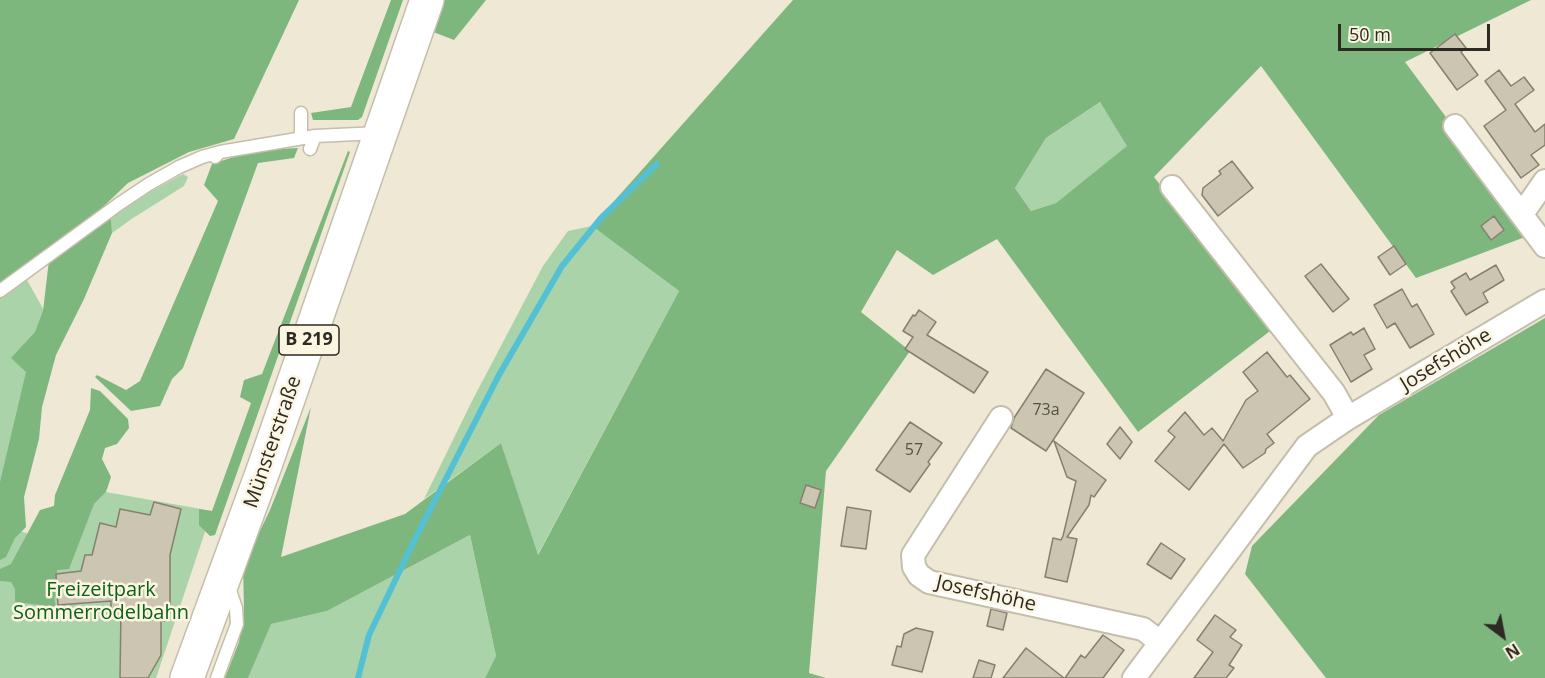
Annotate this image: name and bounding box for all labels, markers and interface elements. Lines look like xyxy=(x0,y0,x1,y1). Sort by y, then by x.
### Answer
scale bar xyxy=(1341,12,1492,50)
text: 50 m xyxy=(1349,22,1391,46)
street label: Josefshöhe xyxy=(1396,323,1496,397)
road number: B 219 xyxy=(279,325,339,355)
street label: Münsterstraße xyxy=(239,373,307,511)
house number: 73a xyxy=(1032,400,1060,420)
house number: 57 xyxy=(905,440,923,460)
street label: Josefshöhe xyxy=(934,571,1038,617)
park label: Freizeitpark Sommerrodelbahn xyxy=(13,578,189,625)
north arrow xyxy=(1473,606,1533,666)
text: N xyxy=(1501,638,1524,664)

